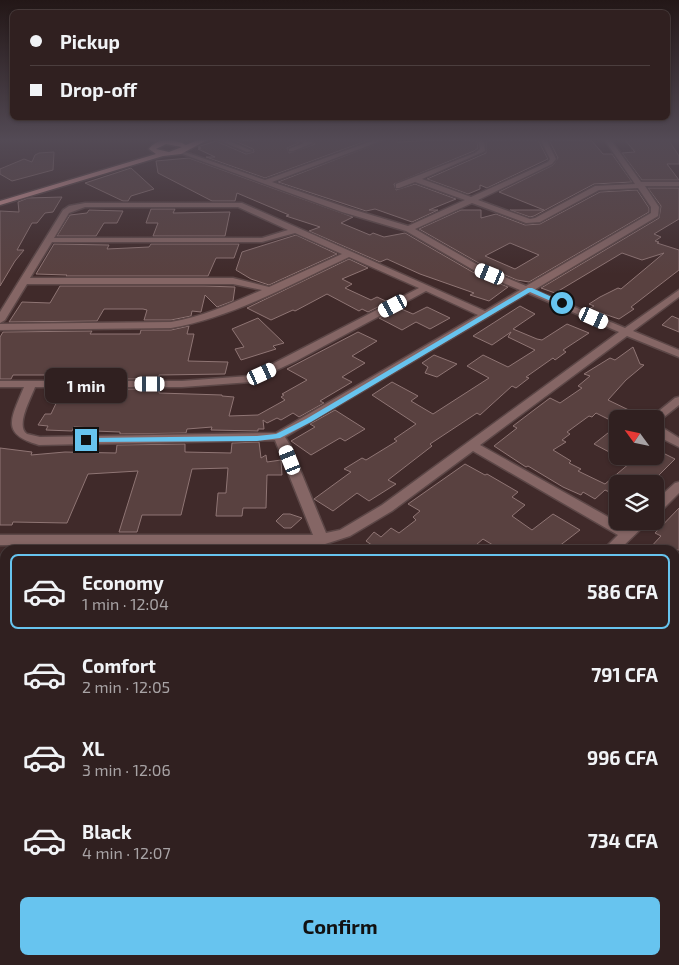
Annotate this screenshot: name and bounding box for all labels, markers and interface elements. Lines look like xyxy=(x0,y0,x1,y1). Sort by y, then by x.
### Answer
text: Pickup xyxy=(60,30,120,53)
text: Drop-off xyxy=(60,78,137,101)
car xyxy=(473,261,506,287)
car xyxy=(376,292,409,320)
route start xyxy=(551,292,573,314)
car xyxy=(577,305,610,331)
car xyxy=(245,361,278,387)
callout: 1 min xyxy=(45,368,127,402)
text: 1 min xyxy=(67,376,105,395)
car xyxy=(135,377,165,392)
north arrow xyxy=(609,410,664,465)
map controls xyxy=(609,410,664,530)
route end xyxy=(75,429,97,451)
car xyxy=(277,443,302,477)
button: layers xyxy=(609,475,664,530)
icon: car xyxy=(22,569,67,614)
text: Economy xyxy=(82,571,164,594)
text: 586 CFA xyxy=(587,580,658,603)
text: 1 min · 12:04 xyxy=(82,594,169,613)
icon: car xyxy=(22,652,67,697)
text: Comfort xyxy=(82,654,156,677)
text: 791 CFA xyxy=(591,663,658,686)
text: 2 min · 12:05 xyxy=(82,677,170,696)
icon: car xyxy=(22,735,67,780)
text: XL xyxy=(82,737,104,760)
text: 996 CFA xyxy=(587,746,658,769)
text: 3 min · 12:06 xyxy=(82,760,171,779)
icon: car xyxy=(22,818,67,863)
text: Black xyxy=(82,820,132,843)
text: 734 CFA xyxy=(588,829,658,852)
text: 4 min · 12:07 xyxy=(82,843,171,862)
button: Confirm xyxy=(20,897,660,955)

